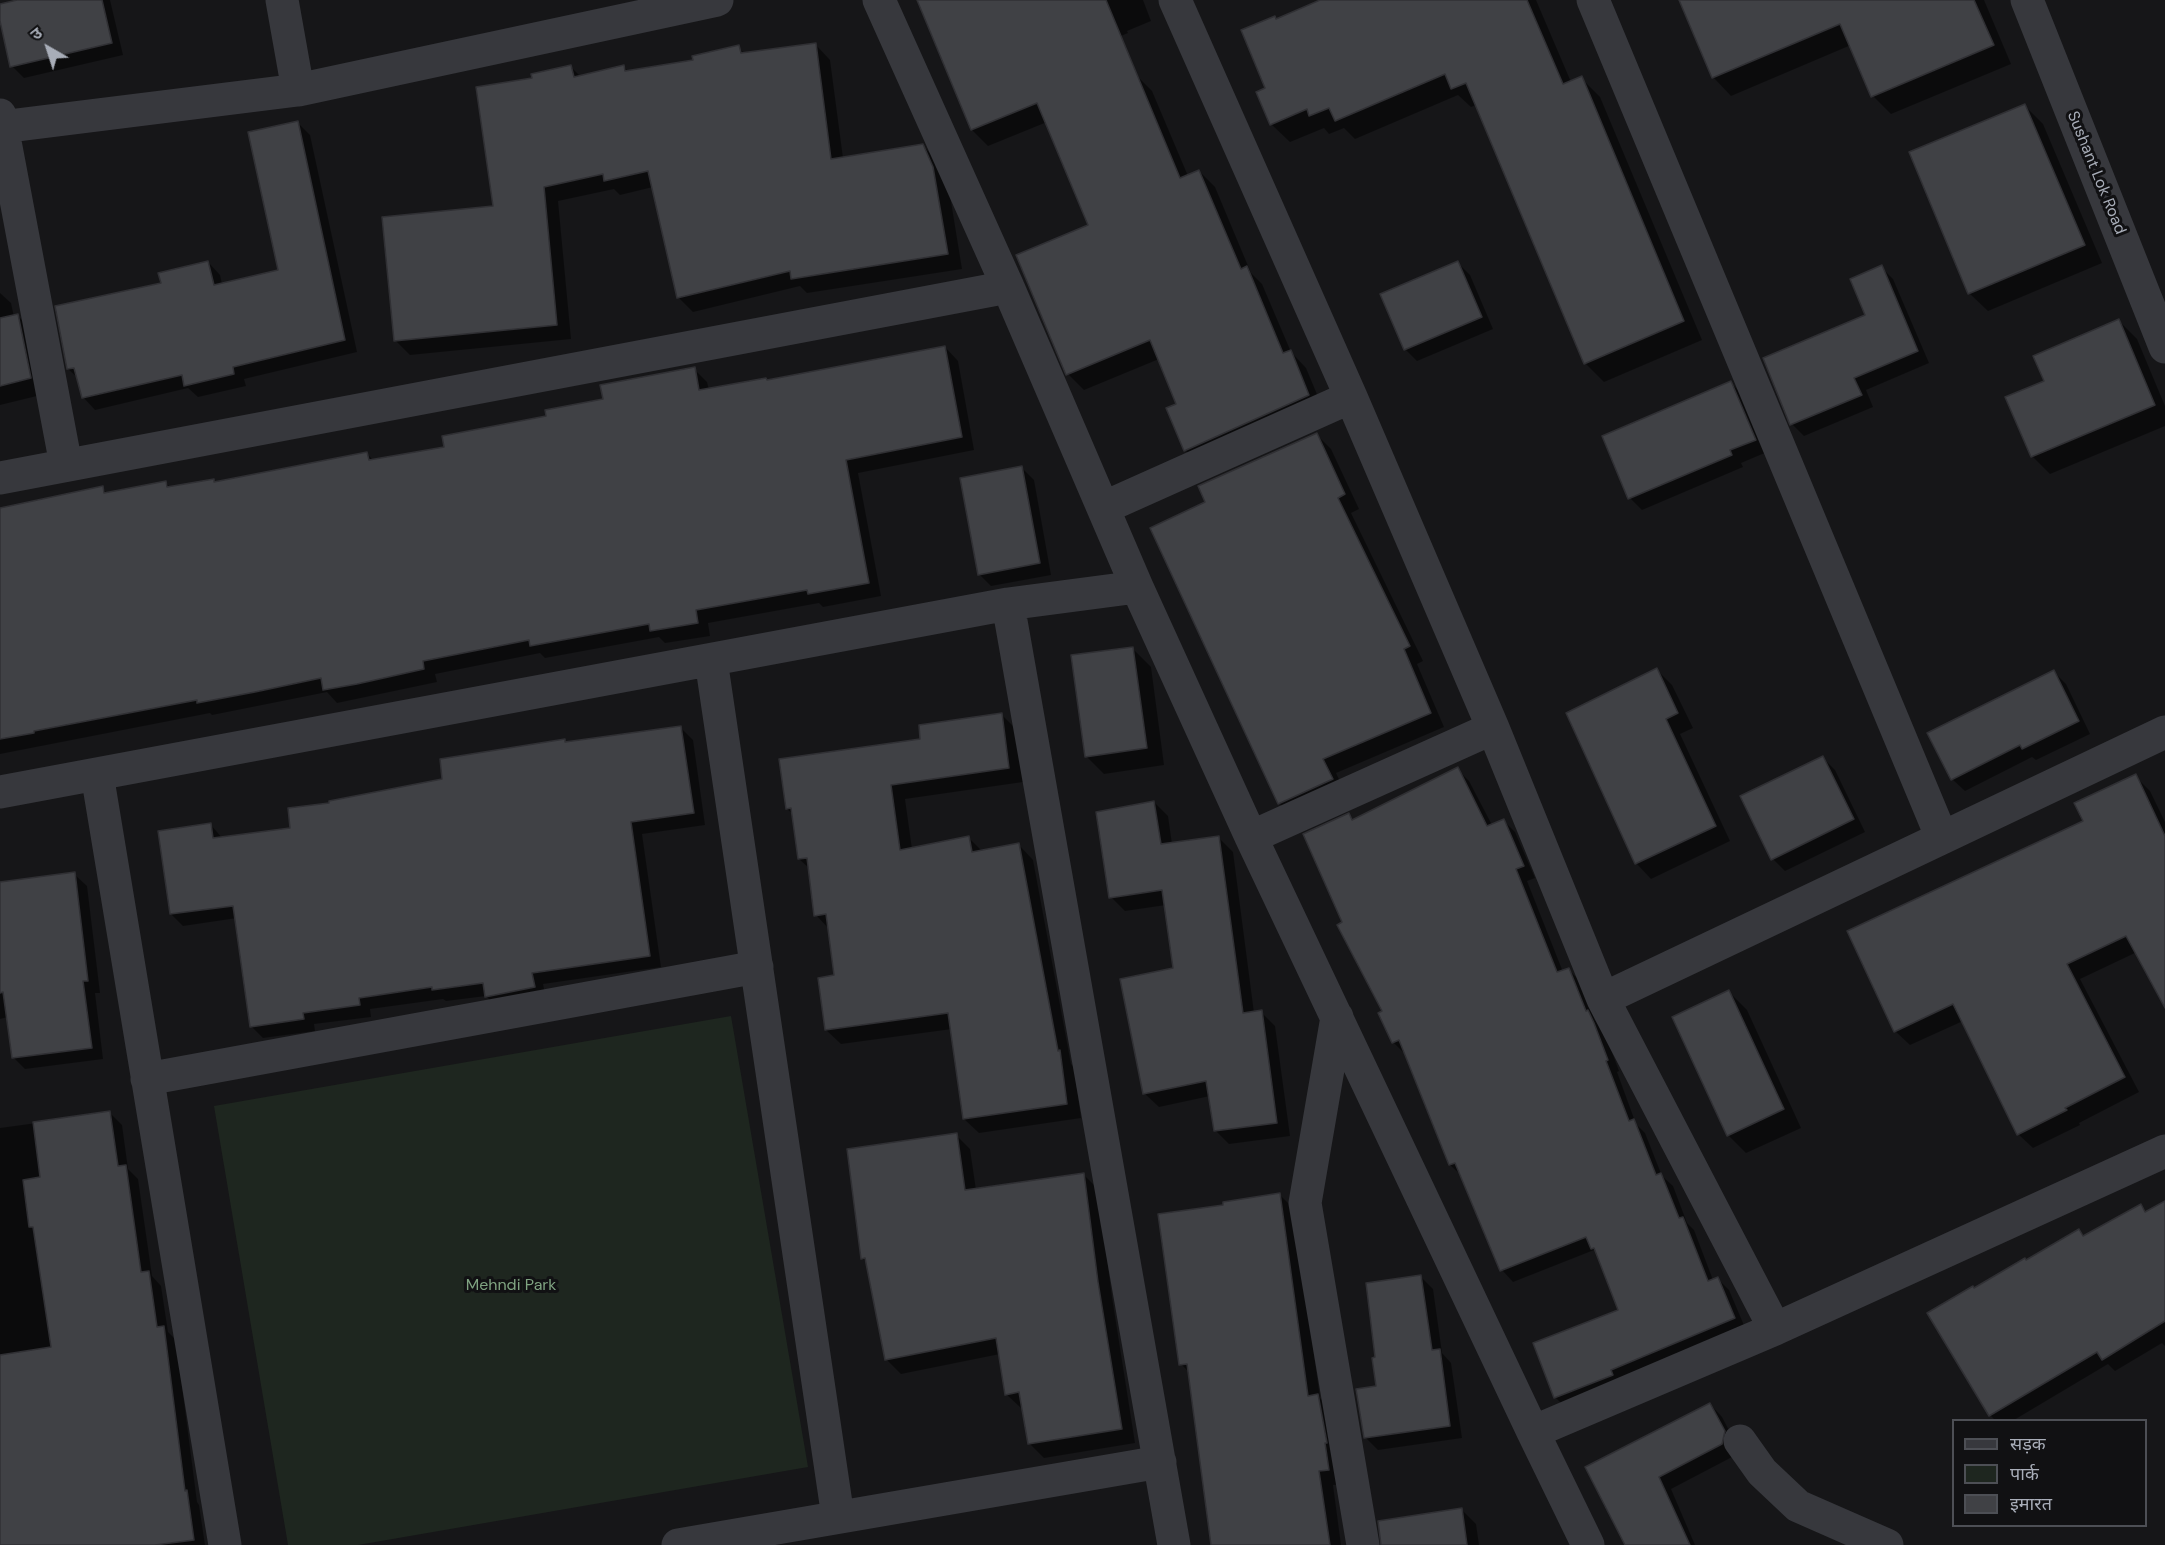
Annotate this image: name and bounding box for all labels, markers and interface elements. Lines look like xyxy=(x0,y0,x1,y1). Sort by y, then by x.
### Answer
north arrow xyxy=(18,18,78,78)
text: उ xyxy=(26,23,47,45)
street label: Sushant Lok Road xyxy=(2063,109,2129,237)
park label: Mehndi Park xyxy=(466,1276,556,1296)
legend xyxy=(1952,1419,2147,1527)
text: सड़क xyxy=(2010,1432,2046,1456)
text: पार्क xyxy=(2010,1462,2039,1486)
text: इमारत xyxy=(2010,1492,2052,1516)

